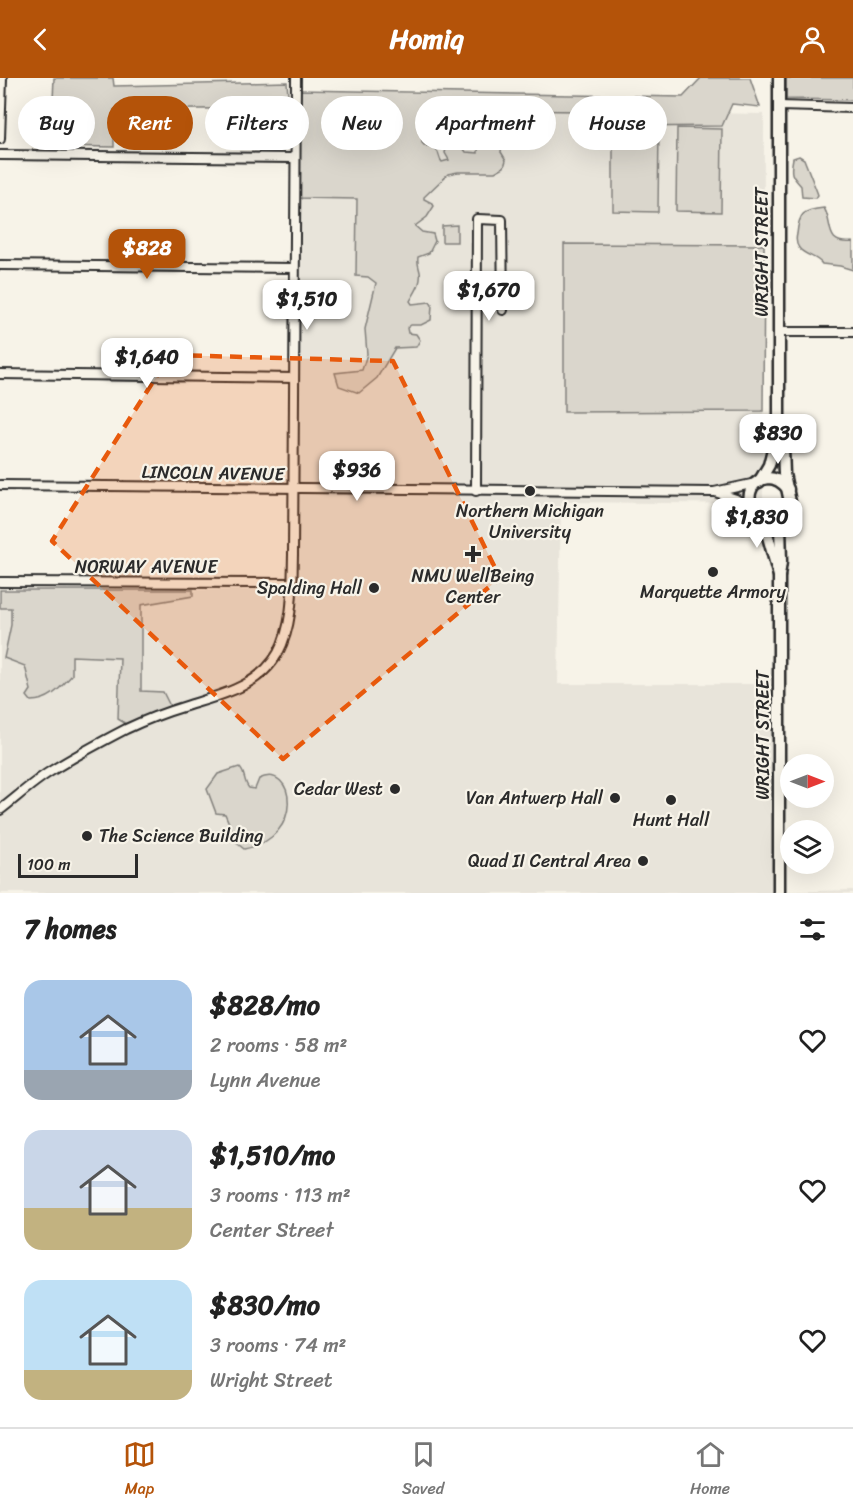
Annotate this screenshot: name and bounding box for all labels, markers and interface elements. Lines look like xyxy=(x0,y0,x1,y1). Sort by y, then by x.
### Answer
text: Homiq xyxy=(389,15,464,63)
icon: back xyxy=(24,23,57,56)
icon: person xyxy=(796,23,829,56)
chip: Buy xyxy=(18,96,95,150)
chip: Rent xyxy=(107,96,193,150)
chip: Filters xyxy=(205,96,309,150)
chip: New xyxy=(321,96,403,150)
chip: Apartment xyxy=(415,96,556,150)
chip: House xyxy=(568,96,667,150)
street label: WRIGHT STREET xyxy=(746,186,778,317)
pin: $828 xyxy=(111,229,183,280)
text: $828 xyxy=(122,231,172,266)
pin: $1,670 xyxy=(440,271,538,322)
text: $1,670 xyxy=(458,273,520,308)
pin: $1,510 xyxy=(258,280,356,331)
text: $1,510 xyxy=(277,282,337,317)
pin: $1,640 xyxy=(98,338,196,389)
text: $1,640 xyxy=(115,340,179,375)
pin: $830 xyxy=(742,414,814,465)
text: $830 xyxy=(753,416,803,451)
pin: $936 xyxy=(321,451,393,502)
text: $936 xyxy=(333,453,381,488)
street label: LINCOLN AVENUE xyxy=(141,456,286,490)
marker: Northern Michigan University xyxy=(523,484,537,498)
place label: Northern Michigan University xyxy=(456,495,604,548)
pin: $1,830 xyxy=(708,498,806,549)
text: $1,830 xyxy=(725,500,789,535)
marker: NMU WellBeing Center xyxy=(464,545,482,563)
street label: NORWAY AVENUE xyxy=(75,551,218,583)
place label: NMU WellBeing Center xyxy=(412,560,534,613)
marker: Marquette Armory xyxy=(706,565,720,579)
place label: Spalding Hall xyxy=(257,572,363,604)
place label: Marquette Armory xyxy=(640,576,787,608)
marker: Spalding Hall xyxy=(367,581,381,595)
street label: WRIGHT STREET xyxy=(747,669,779,800)
north arrow xyxy=(780,754,834,808)
map controls xyxy=(780,754,834,874)
place label: Cedar West xyxy=(294,773,383,805)
marker: Cedar West xyxy=(388,782,402,796)
place label: Van Antwerp Hall xyxy=(466,782,604,814)
marker: Van Antwerp Hall xyxy=(608,791,622,805)
marker: Hunt Hall xyxy=(664,793,678,807)
place label: Hunt Hall xyxy=(633,804,710,836)
place label: The Science Building xyxy=(99,820,263,852)
button: layers xyxy=(780,820,834,874)
marker: The Science Building xyxy=(80,829,94,843)
place label: Quad II Central Area xyxy=(468,845,631,877)
text: 100 m xyxy=(27,850,71,879)
scale bar xyxy=(18,851,138,878)
marker: Quad II Central Area xyxy=(636,854,650,868)
text: 7 homes xyxy=(24,906,116,952)
icon: filters xyxy=(796,913,829,946)
text: $828/mo xyxy=(210,982,320,1028)
icon: home xyxy=(72,1004,144,1076)
icon: heart xyxy=(796,1024,829,1057)
text: 2 rooms · 58 m² xyxy=(210,1028,347,1063)
text: Lynn Avenue xyxy=(210,1063,320,1098)
text: $1,510/mo xyxy=(210,1132,335,1178)
icon: home xyxy=(72,1154,144,1226)
icon: heart xyxy=(796,1174,829,1207)
text: 3 rooms · 113 m² xyxy=(210,1178,351,1213)
text: Center Street xyxy=(210,1213,333,1248)
text: $830/mo xyxy=(210,1282,320,1328)
icon: home xyxy=(72,1304,144,1376)
icon: heart xyxy=(796,1324,829,1357)
text: 3 rooms · 74 m² xyxy=(210,1328,346,1363)
text: Wright Street xyxy=(210,1363,332,1398)
tab: Map xyxy=(123,1438,156,1503)
tab: Saved xyxy=(402,1438,444,1503)
tab: Home xyxy=(690,1438,730,1503)

